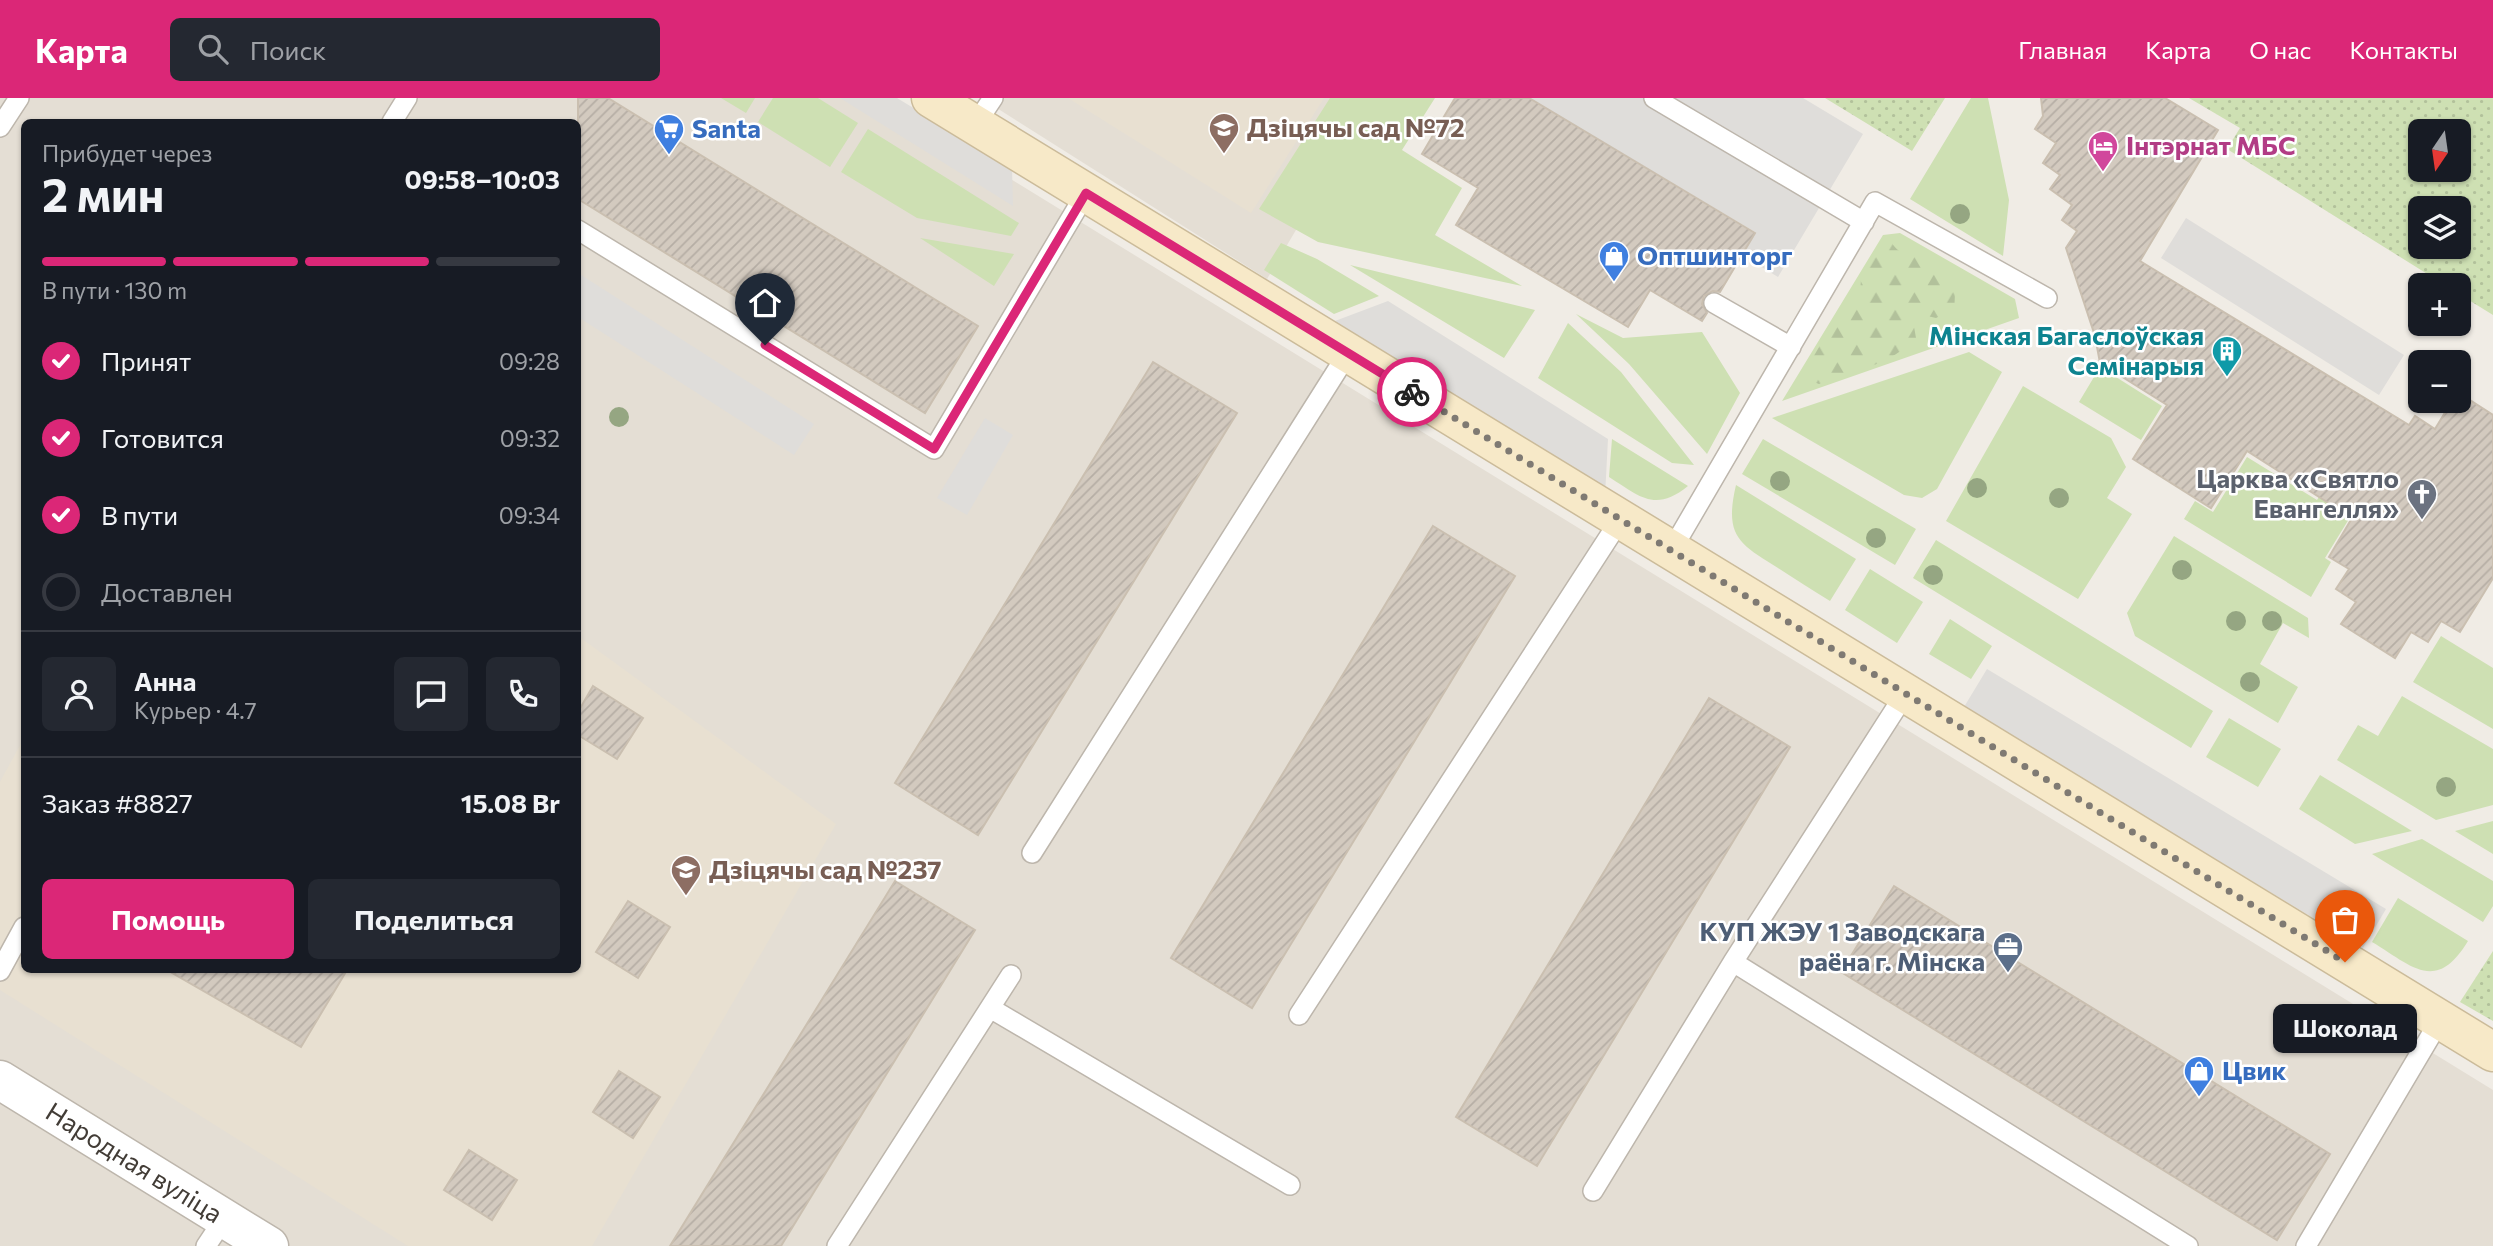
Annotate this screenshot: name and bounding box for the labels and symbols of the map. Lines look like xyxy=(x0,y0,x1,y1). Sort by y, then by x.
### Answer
school or university icon: Дзіцячы сад №72 xyxy=(1207,111,1241,155)
place label: Дзіцячы сад №72 xyxy=(1247,111,1465,142)
supermarket icon: Santa xyxy=(652,112,686,156)
place label: Santa xyxy=(692,112,761,143)
north arrow xyxy=(2408,119,2471,182)
hotel icon: Інтэрнат МБС xyxy=(2086,129,2120,173)
place label: Інтэрнат МБС xyxy=(2126,129,2296,160)
shop icon: Оптшинторг xyxy=(1597,239,1631,283)
place label: Оптшинторг xyxy=(1637,239,1793,270)
pin xyxy=(735,273,795,345)
place label: Мінская Багаслоўская Семінарыя xyxy=(1929,319,2204,380)
building icon: Мінская Багаслоўская Семінарыя xyxy=(2210,334,2244,378)
courier xyxy=(1377,357,1447,427)
place label: Царква «Святло Евангелля» xyxy=(2196,462,2399,523)
church icon: Царква «Святло Евангелля» xyxy=(2405,477,2439,521)
school or university icon: Дзіцячы сад №237 xyxy=(669,853,703,897)
place label: Дзіцячы сад №237 xyxy=(709,853,942,884)
pin xyxy=(2315,890,2375,962)
place label: КУП ЖЭУ 1 Заводскага раёна г. Мінска xyxy=(1700,915,1985,976)
office icon: КУП ЖЭУ 1 Заводскага раёна г. Мінска xyxy=(1991,930,2025,974)
callout: Шоколад xyxy=(2273,1004,2417,1053)
shop icon: Цвик xyxy=(2182,1054,2216,1098)
place label: Цвик xyxy=(2222,1054,2287,1085)
street label: Народная вуліца xyxy=(41,1095,229,1228)

